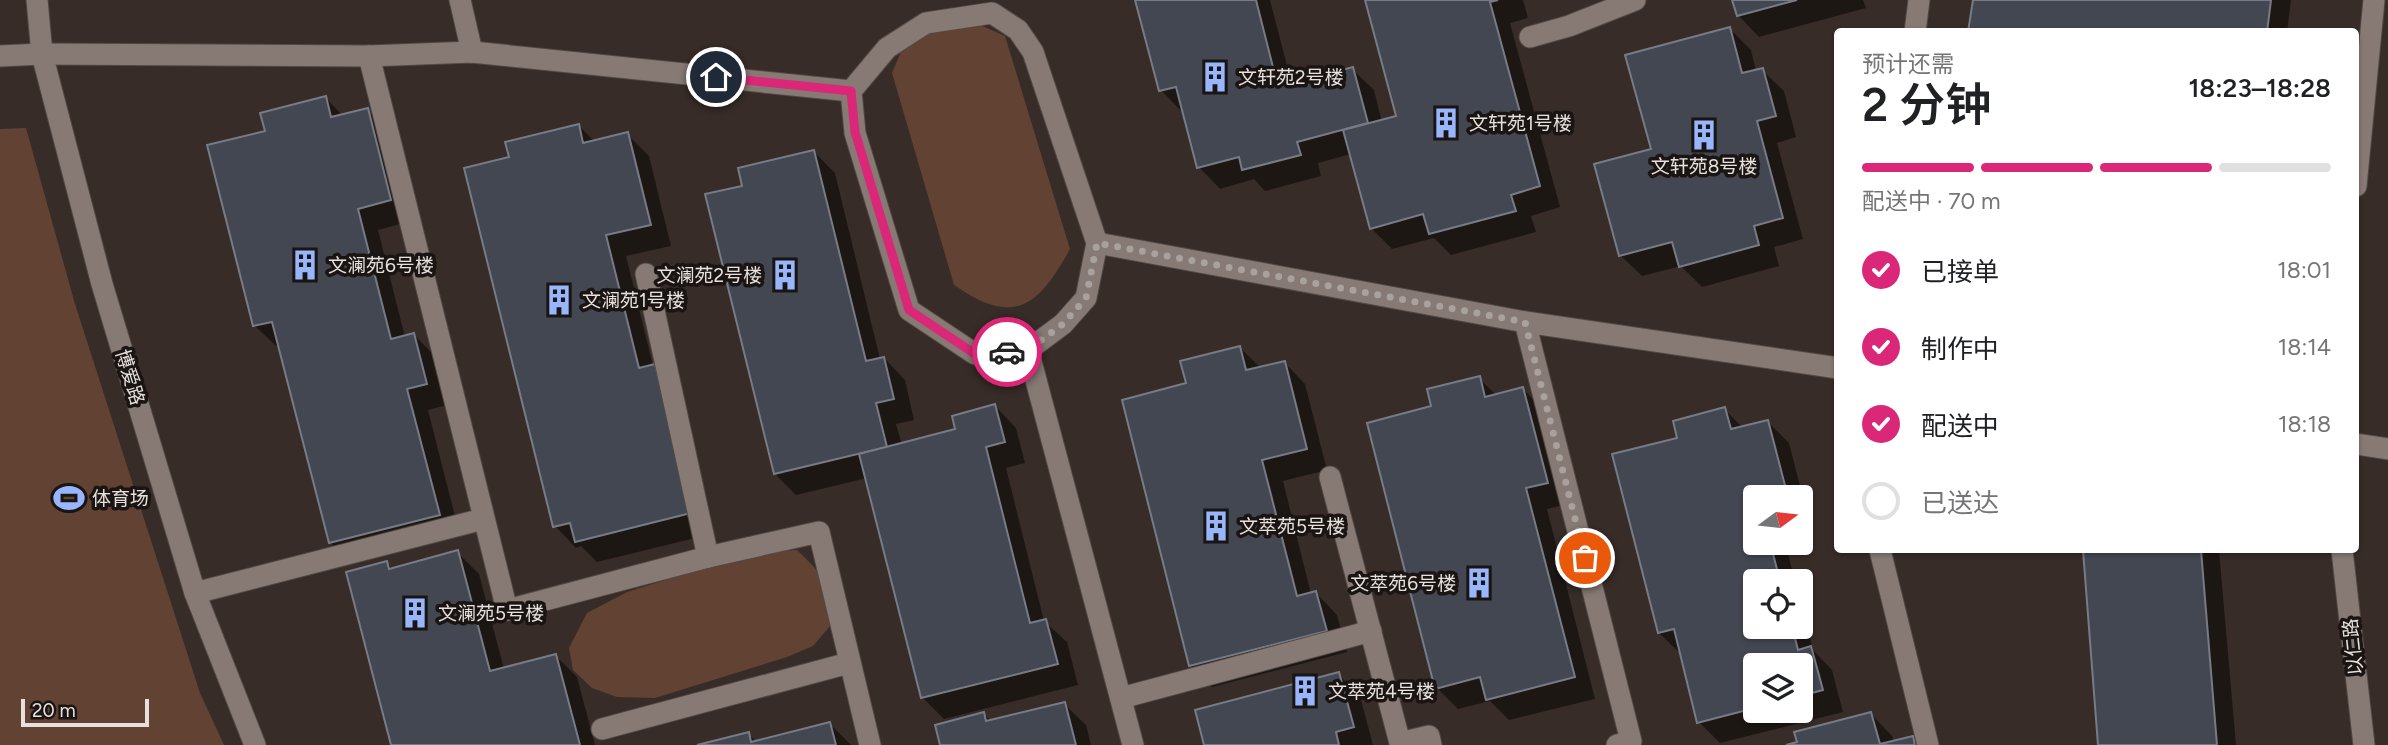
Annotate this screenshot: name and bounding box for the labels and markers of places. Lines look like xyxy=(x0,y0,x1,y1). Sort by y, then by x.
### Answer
pin xyxy=(686,47,746,107)
building icon: 文轩苑2号楼 xyxy=(1198,60,1232,94)
place label: 文轩苑2号楼 xyxy=(1238,66,1344,89)
building icon: 文轩苑1号楼 xyxy=(1429,106,1463,140)
place label: 文轩苑1号楼 xyxy=(1469,112,1572,135)
building icon: 文轩苑8号楼 xyxy=(1687,118,1721,152)
place label: 文轩苑8号楼 xyxy=(1651,155,1757,178)
building icon: 文澜苑6号楼 xyxy=(288,248,322,282)
place label: 文澜苑6号楼 xyxy=(328,254,434,277)
building icon: 文澜苑2号楼 xyxy=(768,258,802,292)
place label: 文澜苑2号楼 xyxy=(656,264,762,287)
building icon: 文澜苑1号楼 xyxy=(542,283,576,317)
place label: 文澜苑1号楼 xyxy=(582,289,685,312)
sports icon: 体育场 xyxy=(52,481,86,515)
place label: 体育场 xyxy=(92,487,149,510)
building icon: 文萃苑5号楼 xyxy=(1199,509,1233,543)
place label: 文萃苑5号楼 xyxy=(1239,515,1345,538)
pin xyxy=(1555,528,1615,588)
building icon: 文萃苑6号楼 xyxy=(1462,566,1496,600)
place label: 文萃苑6号楼 xyxy=(1350,572,1456,595)
building icon: 文澜苑5号楼 xyxy=(398,596,432,630)
place label: 文澜苑5号楼 xyxy=(438,602,544,625)
building icon: 文萃苑4号楼 xyxy=(1288,674,1322,708)
place label: 文萃苑4号楼 xyxy=(1328,680,1435,703)

